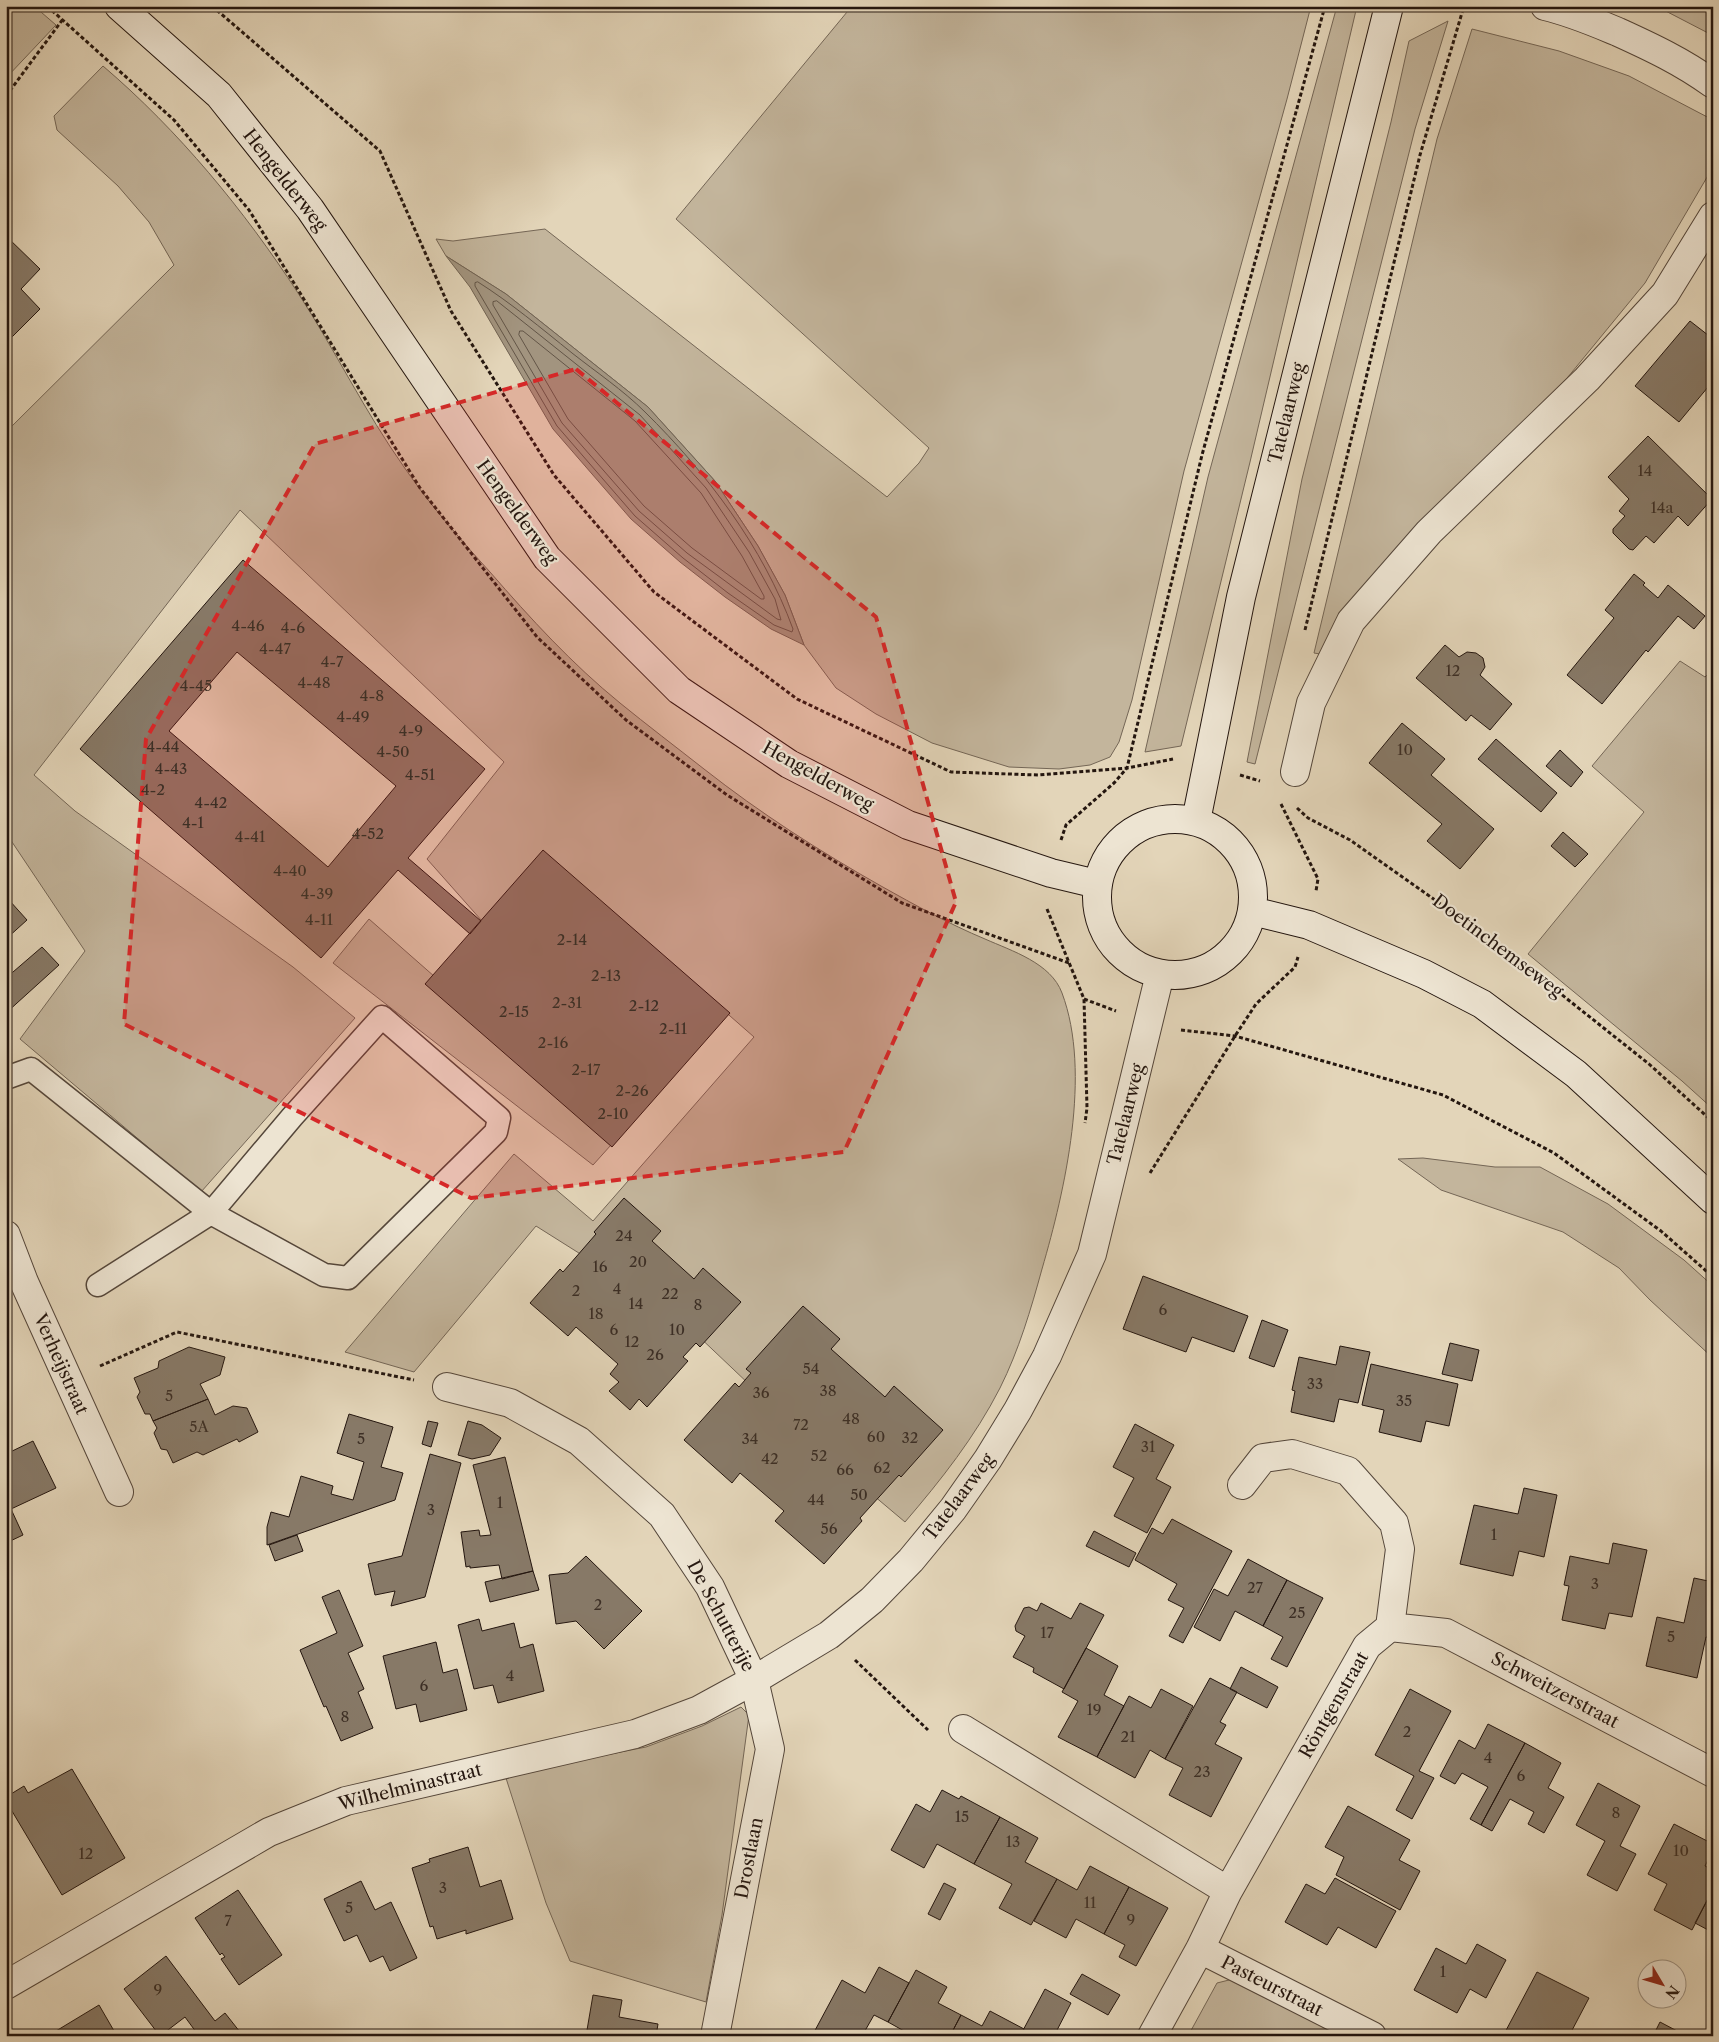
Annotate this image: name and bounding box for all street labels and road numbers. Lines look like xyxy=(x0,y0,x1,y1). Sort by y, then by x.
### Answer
street label: Hengelderweg xyxy=(238,124,332,236)
street label: Tatelaarweg xyxy=(1264,360,1310,466)
street label: Hengelderweg xyxy=(472,455,563,569)
street label: Hengelderweg xyxy=(759,736,878,816)
street label: Doetinchemseweg xyxy=(1428,890,1568,1003)
street label: Tatelaarweg xyxy=(1103,1061,1149,1167)
street label: Verheijstraat xyxy=(29,1309,93,1418)
street label: Tatelaarweg xyxy=(919,1449,999,1545)
street label: De Schutterije xyxy=(682,1556,760,1676)
street label: Röntgenstraat xyxy=(1295,1647,1374,1762)
street label: Schweitzerstraat xyxy=(1487,1647,1623,1733)
street label: Wilhelminastraat xyxy=(335,1758,485,1816)
street label: Drostlaan xyxy=(730,1815,768,1901)
street label: Pasteurstraat xyxy=(1218,1951,1327,2021)

